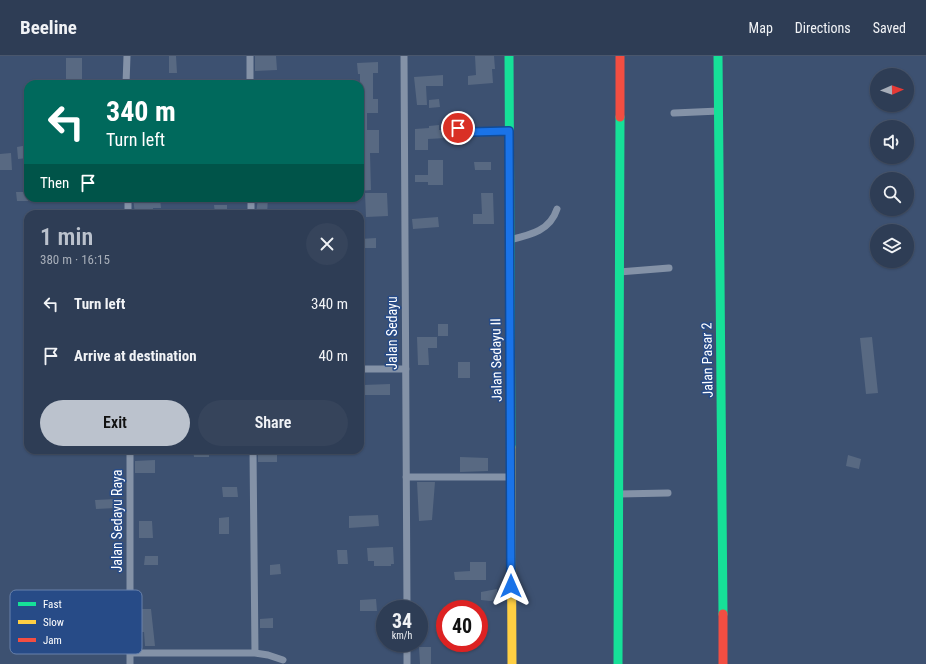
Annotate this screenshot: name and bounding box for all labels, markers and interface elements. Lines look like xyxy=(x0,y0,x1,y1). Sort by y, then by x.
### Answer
text: Beeline xyxy=(20,16,77,39)
text: Map xyxy=(749,20,773,36)
text: Directions xyxy=(795,20,851,36)
text: Saved xyxy=(873,20,906,36)
north arrow xyxy=(870,68,914,112)
map controls xyxy=(870,68,914,268)
text: 340 m xyxy=(106,95,176,128)
icon: left xyxy=(40,96,92,148)
pin xyxy=(441,111,475,145)
icon: arrive xyxy=(447,117,469,139)
button: sound xyxy=(870,120,914,164)
text: Turn left xyxy=(106,129,165,150)
icon: arrive xyxy=(77,172,99,194)
button: search xyxy=(870,172,914,216)
text: Then xyxy=(40,174,69,192)
text: 1 min xyxy=(40,223,93,251)
button: close xyxy=(306,223,348,265)
button: layers xyxy=(870,224,914,268)
text: 380 m · 16:15 xyxy=(40,252,110,267)
icon: left xyxy=(40,293,62,315)
text: Turn left xyxy=(74,295,125,313)
text: 340 m xyxy=(311,295,348,313)
street label: Jalan Sedayu xyxy=(384,296,400,370)
street label: Jalan Sedayu II xyxy=(487,318,505,402)
street label: Jalan Pasar 2 xyxy=(698,322,716,398)
icon: arrive xyxy=(40,345,62,367)
text: Arrive at destination xyxy=(74,347,197,365)
text: 40 m xyxy=(318,347,348,365)
button: Exit xyxy=(40,400,190,446)
button: Share xyxy=(198,400,348,446)
street label: Jalan Sedayu Raya xyxy=(109,469,125,573)
position arrow xyxy=(490,565,532,607)
legend xyxy=(10,590,142,654)
text: Fast xyxy=(43,598,62,611)
speed limit sign: 40 xyxy=(436,600,488,652)
text: 34 xyxy=(392,609,412,633)
text: Slow xyxy=(43,616,64,629)
text: km/h xyxy=(392,630,412,641)
text: Jam xyxy=(43,634,62,647)

